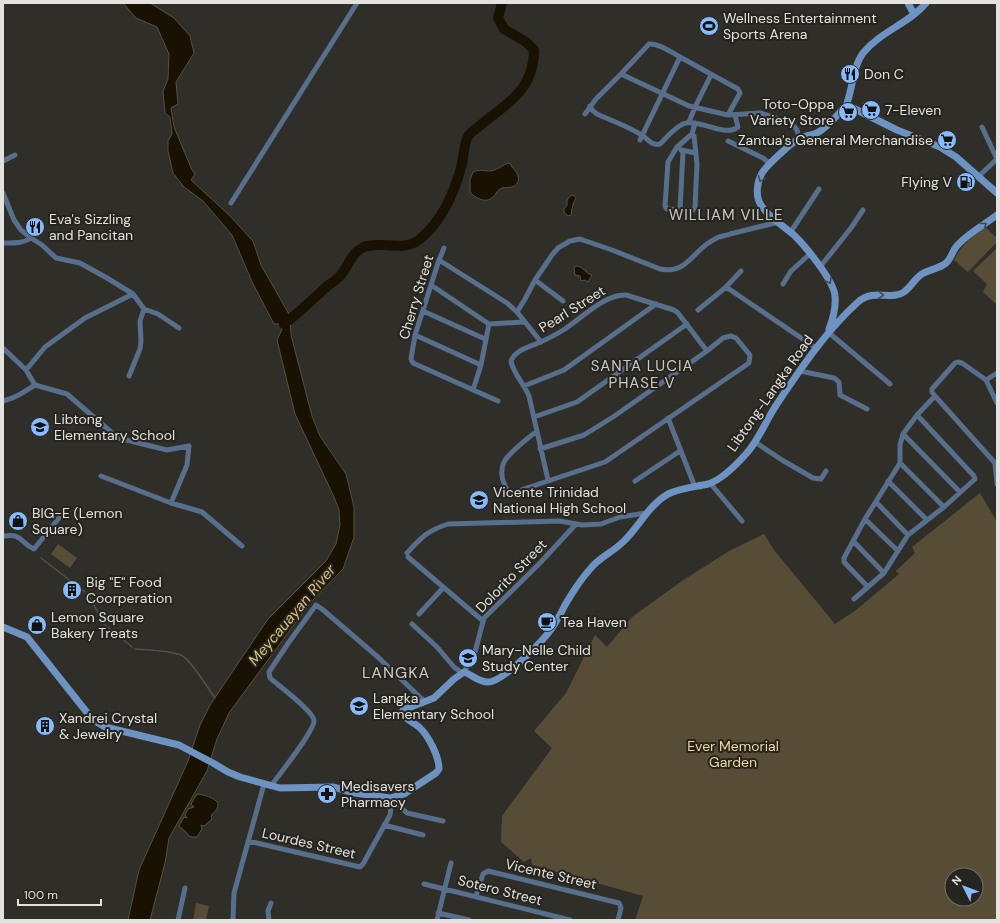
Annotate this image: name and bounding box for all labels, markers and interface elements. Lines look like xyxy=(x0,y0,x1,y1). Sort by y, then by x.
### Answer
place label: Wellness Entertainment Sports Arena xyxy=(723,9,877,43)
sports icon: Wellness Entertainment Sports Arena xyxy=(698,15,720,37)
restaurant icon: Don C xyxy=(839,63,861,85)
place label: Don C xyxy=(864,65,904,83)
place label: Toto-Oppa Variety Store xyxy=(750,95,834,129)
supermarket icon: 7-Eleven xyxy=(860,99,882,121)
supermarket icon: Toto-Oppa Variety Store xyxy=(837,101,859,123)
place label: 7-Eleven xyxy=(885,101,941,119)
supermarket icon: Zantua's General Merchandise xyxy=(936,129,958,151)
place label: Zantua's General Merchandise xyxy=(738,131,933,149)
fuel station icon: Flying V xyxy=(955,171,977,193)
place label: Flying V xyxy=(901,173,953,191)
one-way arrow xyxy=(757,175,765,182)
district label: WILLIAM VILLE xyxy=(669,205,783,225)
place label: Eva's Sizzling and Pancitan xyxy=(49,210,133,244)
restaurant icon: Eva's Sizzling and Pancitan xyxy=(24,216,46,238)
one-way arrow xyxy=(980,222,987,230)
street label: Cherry Street xyxy=(395,252,437,342)
one-way arrow xyxy=(824,277,831,284)
street label: Pearl Street xyxy=(535,281,609,337)
one-way arrow xyxy=(878,291,884,299)
street label: Libtong-Langka Road xyxy=(723,331,817,455)
district label: SANTA LUCIA PHASE V xyxy=(591,356,693,393)
place label: Libtong Elementary School xyxy=(54,410,175,444)
school or university icon: Libtong Elementary School xyxy=(29,416,51,438)
place label: Vicente Trinidad National High School xyxy=(493,483,626,517)
school or university icon: Vicente Trinidad National High School xyxy=(468,489,490,511)
place label: BIG-E (Lemon Square) xyxy=(32,504,123,538)
shop icon: BIG-E (Lemon Square) xyxy=(7,510,29,532)
street label: Dolorito Street xyxy=(472,536,550,616)
water label: Meycauayan River xyxy=(244,560,340,670)
place label: Big "E" Food Coorperation xyxy=(86,573,172,607)
building icon: Big "E" Food Coorperation xyxy=(61,579,83,601)
place label: Lemon Square Bakery Treats xyxy=(51,608,144,642)
cafe icon: Tea Haven xyxy=(536,611,558,633)
place label: Tea Haven xyxy=(561,613,627,631)
shop icon: Lemon Square Bakery Treats xyxy=(26,614,48,636)
place label: Mary-Nelle Child Study Center xyxy=(482,641,591,675)
school or university icon: Mary-Nelle Child Study Center xyxy=(457,647,479,669)
district label: LANGKA xyxy=(362,662,430,683)
place label: Langka Elementary School xyxy=(373,689,494,723)
school or university icon: Langka Elementary School xyxy=(348,695,370,717)
place label: Xandrei Crystal & Jewelry xyxy=(59,709,157,743)
building icon: Xandrei Crystal & Jewelry xyxy=(34,715,56,737)
park label: Ever Memorial Garden xyxy=(687,737,779,771)
place label: Medisavers Pharmacy xyxy=(341,777,414,811)
pharmacy icon: Medisavers Pharmacy xyxy=(316,783,338,805)
street label: Lourdes Street xyxy=(260,823,358,863)
street label: Vicente Street xyxy=(503,855,599,893)
north arrow xyxy=(944,867,984,907)
street label: Sotero Street xyxy=(456,871,544,909)
text: N xyxy=(949,873,964,888)
scale bar xyxy=(18,881,101,907)
text: 100 m xyxy=(24,887,58,903)

